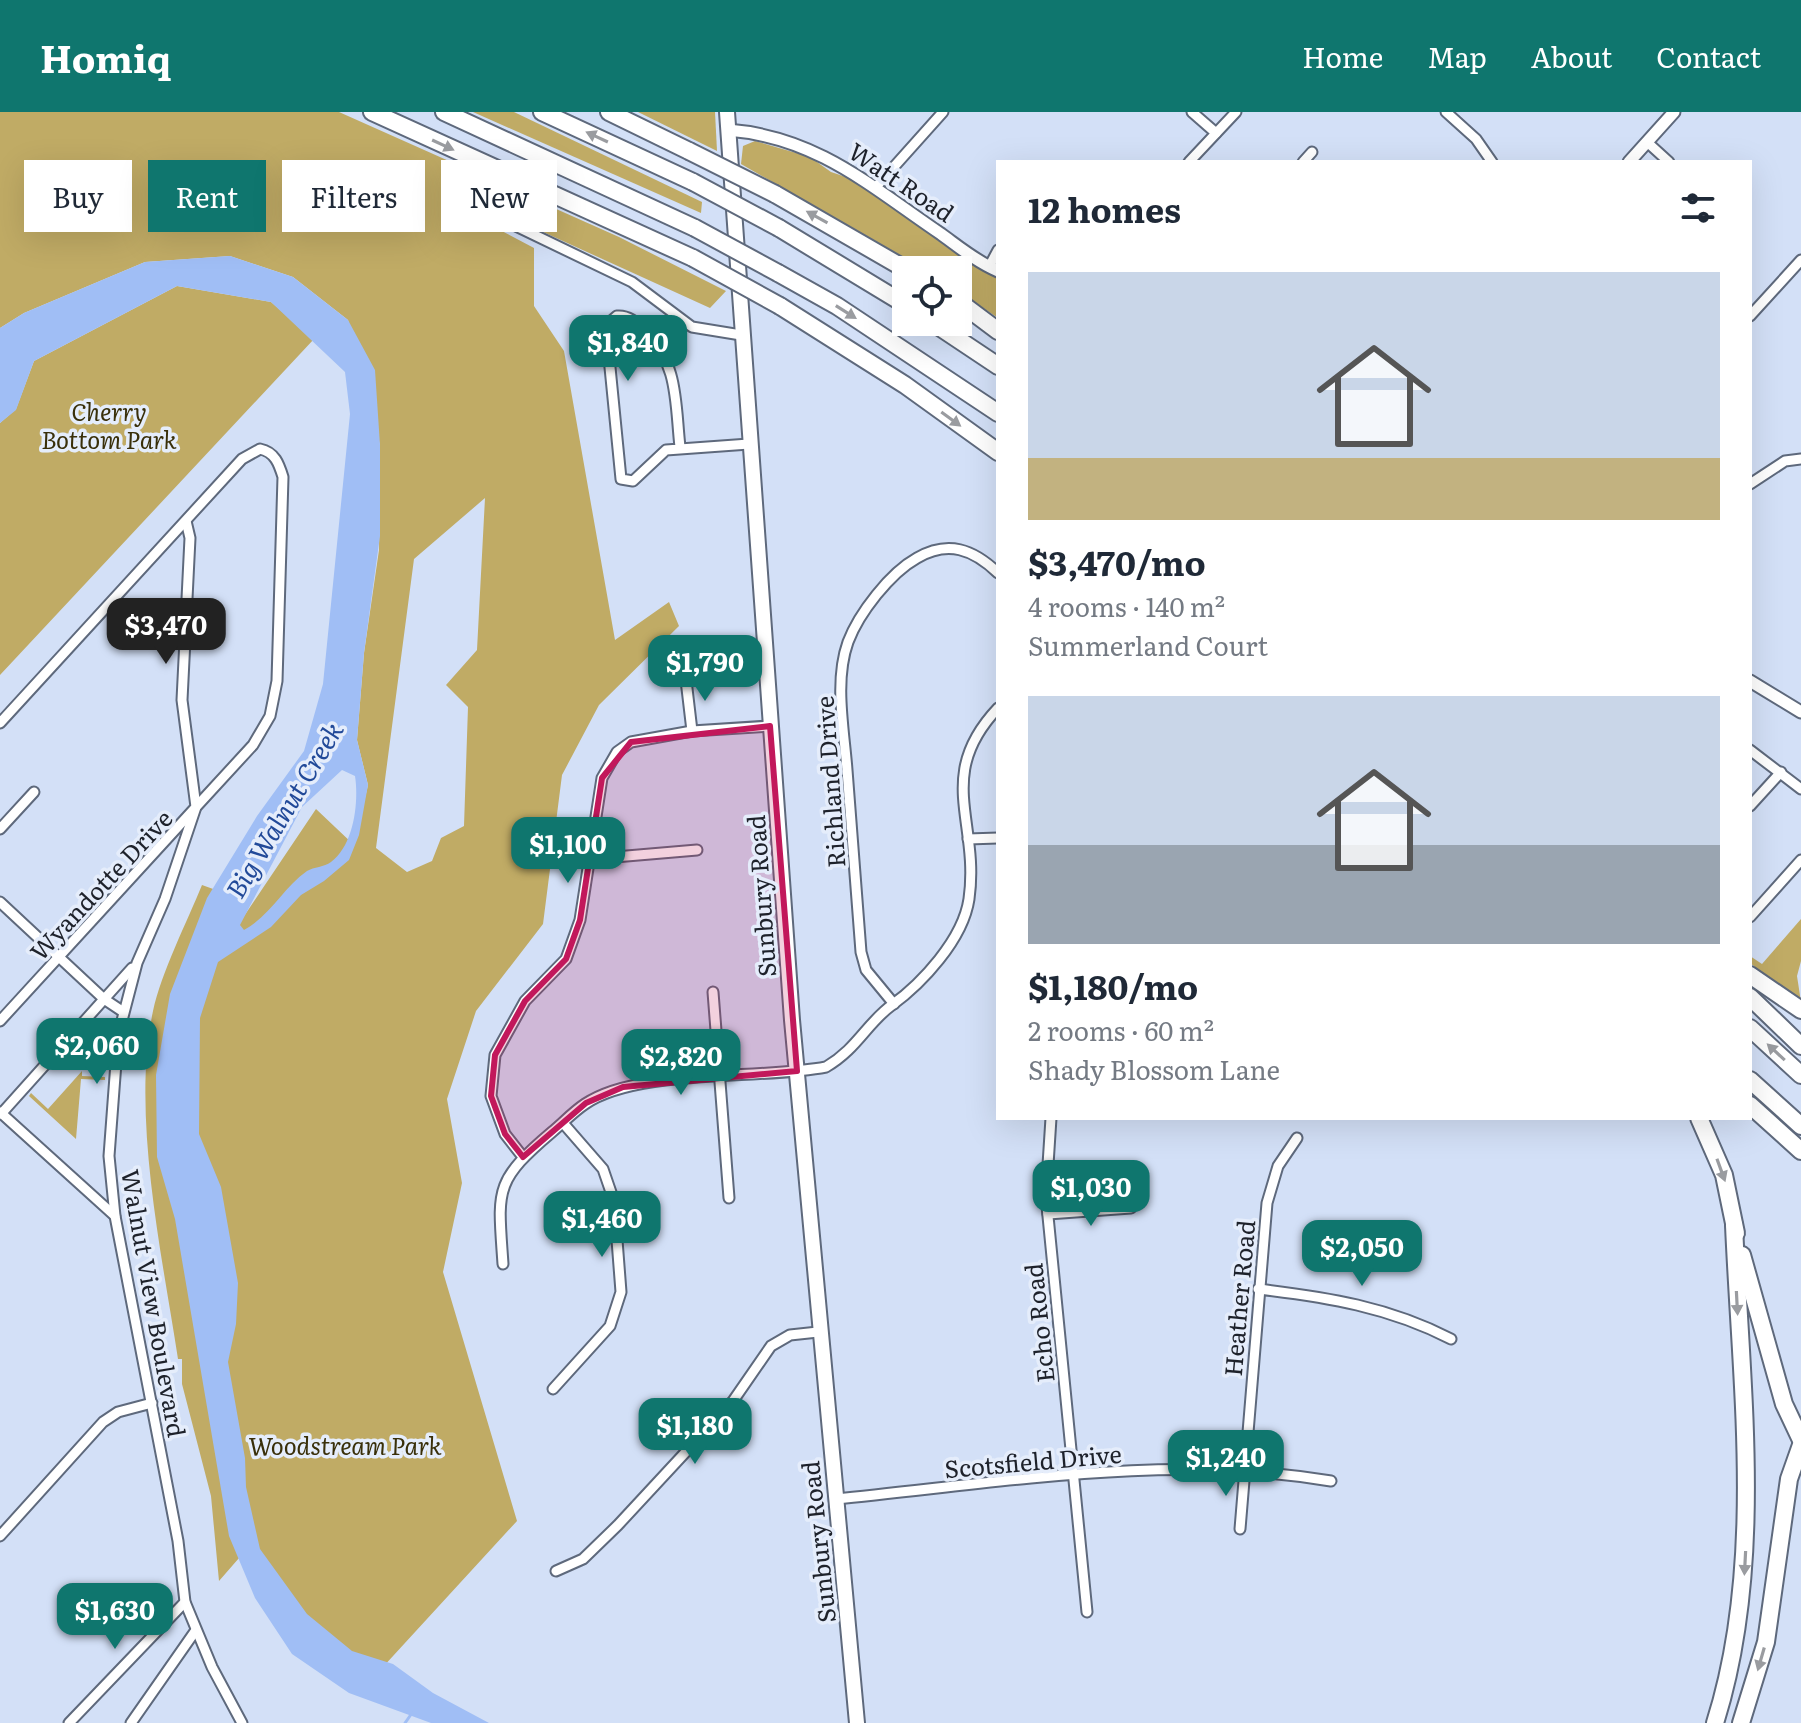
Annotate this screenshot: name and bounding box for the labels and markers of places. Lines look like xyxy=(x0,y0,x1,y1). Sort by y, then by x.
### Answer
pin: $1,840 xyxy=(563,315,693,383)
pin: $3,470 xyxy=(101,598,231,666)
pin: $1,790 xyxy=(640,635,770,703)
pin: $1,100 xyxy=(503,817,633,885)
pin: $2,060 xyxy=(32,1018,162,1086)
pin: $2,820 xyxy=(616,1029,746,1097)
pin: $1,030 xyxy=(1026,1160,1156,1228)
pin: $1,460 xyxy=(537,1191,667,1259)
pin: $2,050 xyxy=(1297,1220,1427,1288)
pin: $1,180 xyxy=(630,1398,760,1466)
pin: $1,240 xyxy=(1161,1430,1291,1498)
pin: $1,630 xyxy=(50,1583,180,1651)

